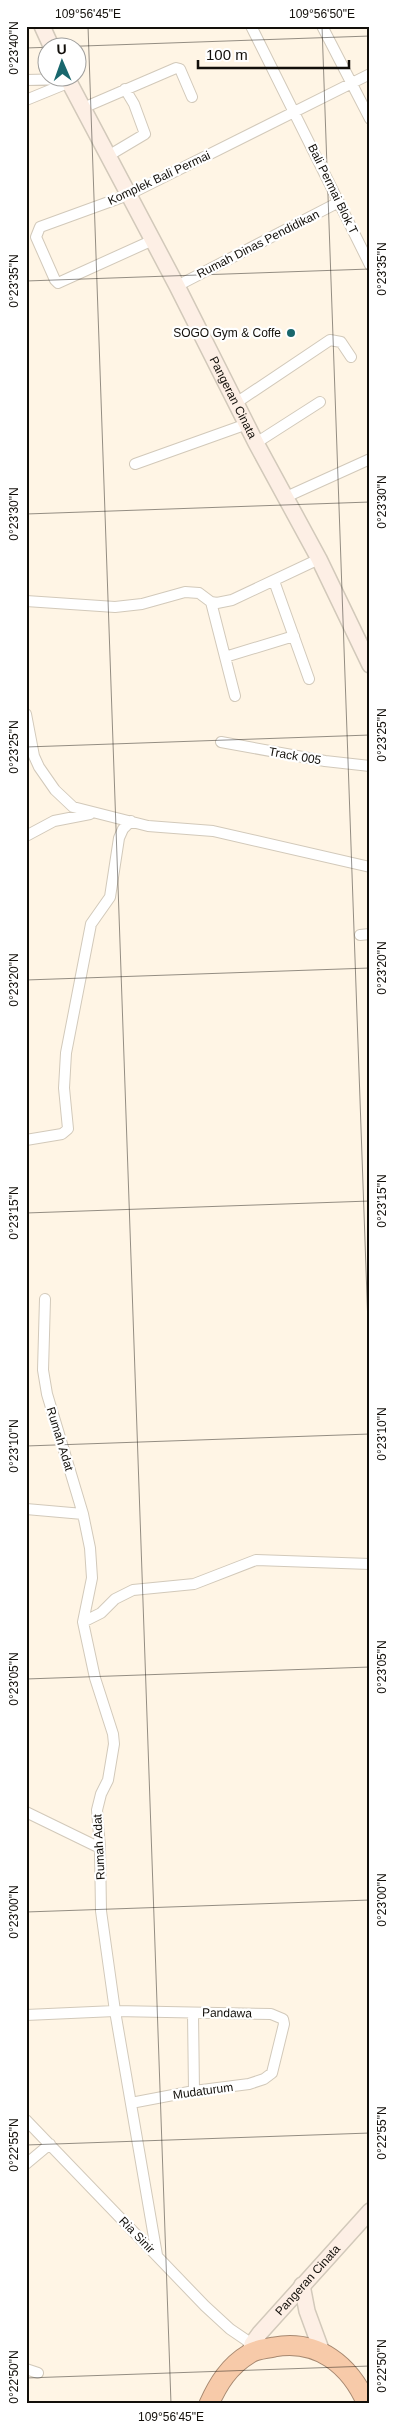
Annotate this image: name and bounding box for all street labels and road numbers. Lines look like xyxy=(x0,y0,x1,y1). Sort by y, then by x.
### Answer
street label: Bali Permai Blok T xyxy=(305,142,361,237)
street label: Komplek Bali Permai xyxy=(106,148,212,208)
street label: Rumah Dinas Pendidikan xyxy=(194,207,322,281)
street label: Pangeran Cinata xyxy=(207,354,260,441)
street label: Track 005 xyxy=(268,745,323,768)
street label: Rumah Adat xyxy=(44,1405,77,1473)
street label: Rumah Adat xyxy=(90,1813,108,1880)
street label: Pandawa xyxy=(202,2006,252,2020)
street label: Mudaturum xyxy=(172,2080,234,2102)
street label: Ria Sinir xyxy=(116,2214,158,2256)
street label: Pangeran Cinata xyxy=(272,2242,343,2318)

